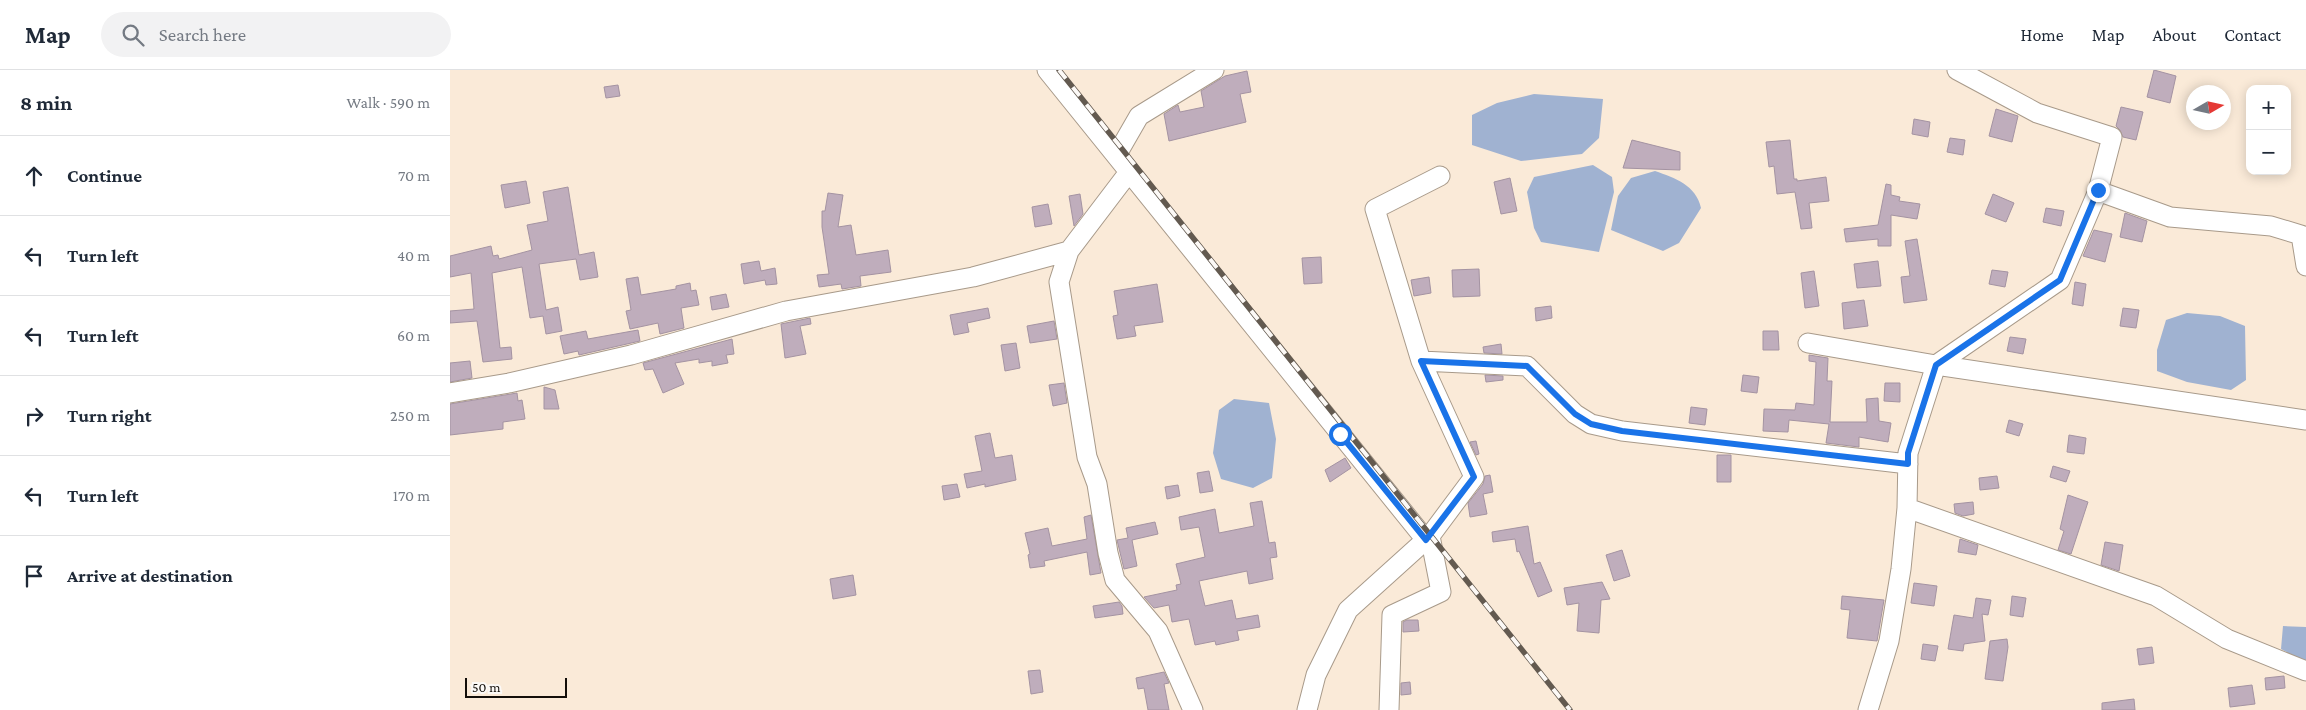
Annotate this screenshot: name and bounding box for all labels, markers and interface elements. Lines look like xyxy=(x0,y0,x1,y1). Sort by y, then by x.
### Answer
search box xyxy=(101,12,451,57)
text: Map xyxy=(25,21,71,48)
icon: search xyxy=(119,21,147,49)
text: Search here xyxy=(159,24,246,45)
text: Home xyxy=(2021,25,2064,45)
text: Map xyxy=(2092,25,2124,45)
text: About xyxy=(2152,25,2196,45)
text: Contact xyxy=(2224,25,2281,45)
north arrow xyxy=(2186,85,2231,130)
map controls xyxy=(2246,85,2291,175)
button: + xyxy=(2246,85,2291,130)
text: 8 min xyxy=(20,91,72,115)
text: Walk · 590 m xyxy=(347,94,430,111)
button: − xyxy=(2246,130,2291,175)
icon: ahead xyxy=(20,162,48,190)
text: Continue xyxy=(67,165,142,186)
text: 70 m xyxy=(398,167,430,184)
route end xyxy=(2087,179,2110,202)
icon: left xyxy=(20,242,48,270)
text: Turn left xyxy=(67,245,139,266)
text: 40 m xyxy=(397,247,430,264)
icon: left xyxy=(20,322,48,350)
text: Turn left xyxy=(67,325,139,346)
text: 60 m xyxy=(397,327,430,344)
icon: right xyxy=(20,402,48,430)
text: Turn right xyxy=(67,405,152,426)
text: 250 m xyxy=(390,407,430,424)
route start xyxy=(1329,423,1352,446)
icon: left xyxy=(20,482,48,510)
text: Turn left xyxy=(67,485,139,506)
text: 170 m xyxy=(393,487,430,504)
icon: arrive xyxy=(20,562,48,590)
text: Arrive at destination xyxy=(67,565,233,586)
scale bar xyxy=(465,675,568,698)
text: 50 m xyxy=(472,679,500,695)

